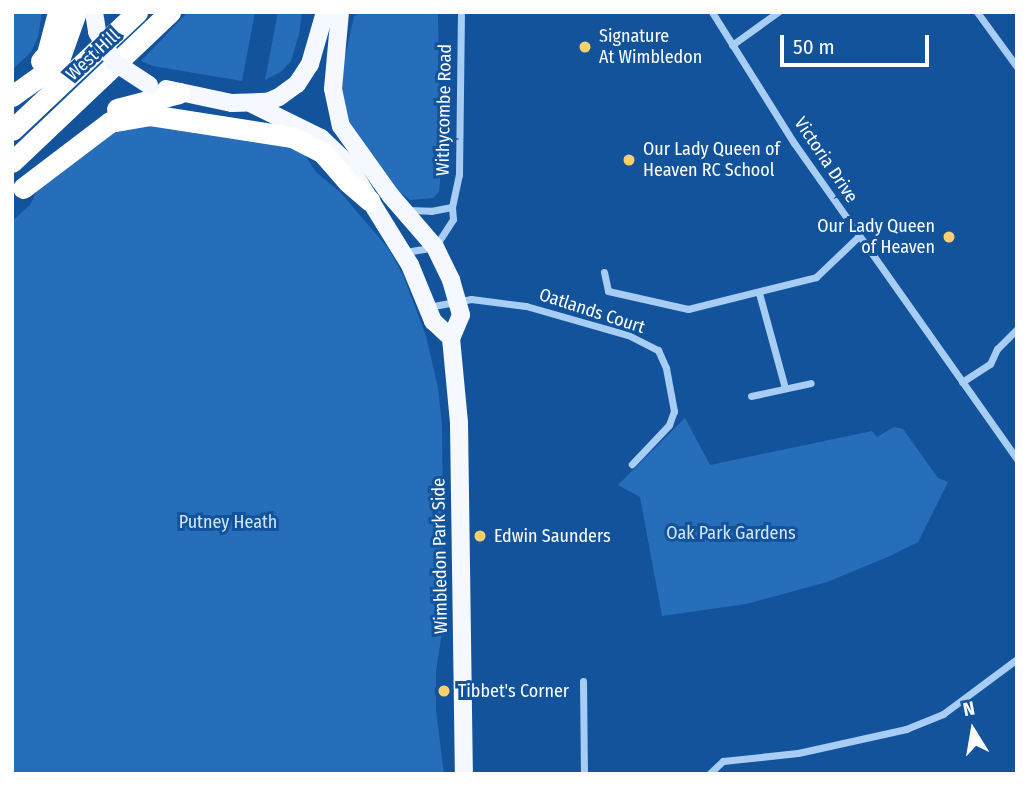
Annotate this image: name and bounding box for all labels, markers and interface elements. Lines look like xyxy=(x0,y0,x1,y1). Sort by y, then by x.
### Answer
scale bar xyxy=(784,21,933,65)
street label: West Hill xyxy=(62,25,124,85)
place label: Signature At Wimbledon xyxy=(599,26,702,68)
text: 50 m xyxy=(793,34,835,60)
marker: Signature At Wimbledon xyxy=(577,39,593,55)
street label: Withycombe Road xyxy=(432,44,456,176)
street label: Victoria Drive xyxy=(790,113,862,207)
place label: Our Lady Queen of Heaven RC School xyxy=(643,139,780,182)
marker: Our Lady Queen of Heaven RC School xyxy=(621,152,637,168)
place label: Our Lady Queen of Heaven xyxy=(817,216,935,258)
marker: Our Lady Queen of Heaven xyxy=(941,229,957,245)
street label: Oatlands Court xyxy=(536,284,648,338)
street label: Wimbledon Park Side xyxy=(428,478,452,634)
park label: Putney Heath xyxy=(179,511,277,533)
park label: Oak Park Gardens xyxy=(666,522,796,544)
place label: Edwin Saunders xyxy=(494,525,611,547)
marker: Edwin Saunders xyxy=(472,528,488,544)
place label: Tibbet's Corner xyxy=(458,680,569,702)
marker: Tibbet's Corner xyxy=(436,683,452,699)
north arrow xyxy=(938,695,1008,765)
text: N xyxy=(961,697,977,721)

